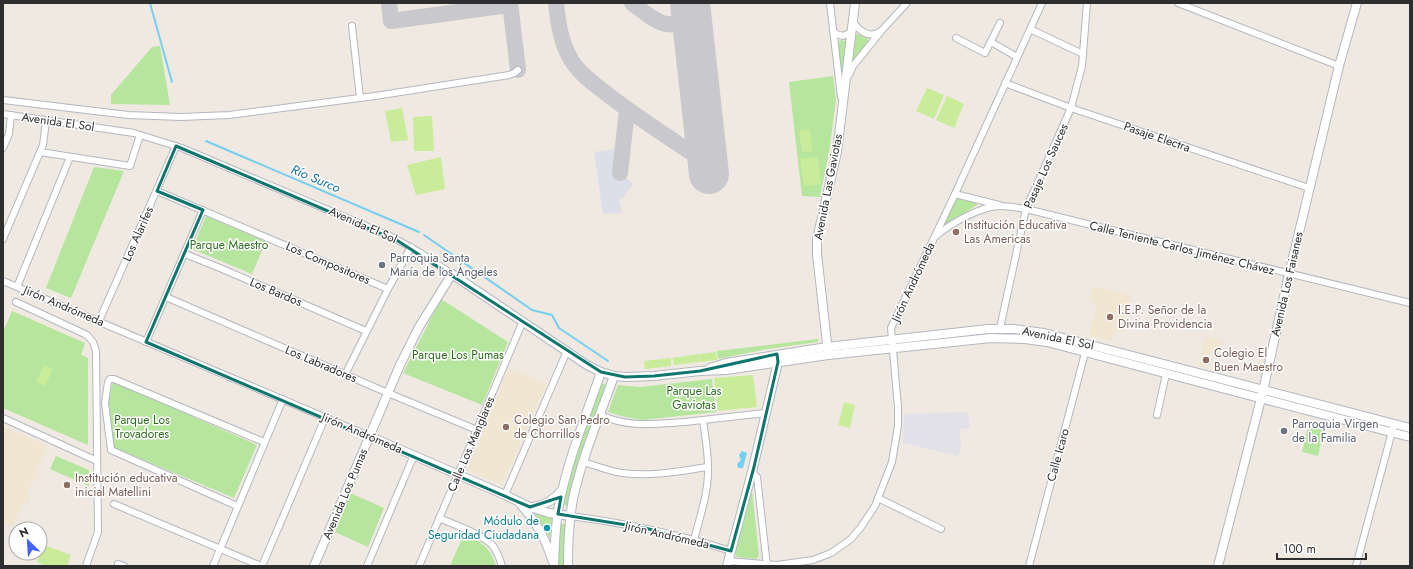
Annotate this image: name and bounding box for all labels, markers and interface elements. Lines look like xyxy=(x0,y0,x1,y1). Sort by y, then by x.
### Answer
street label: Avenida El Sol xyxy=(21,108,95,136)
street label: Pasaje Electra xyxy=(1121,117,1193,157)
street label: Pasaje Los Sauces xyxy=(1019,121,1073,211)
street label: Avenida Las Gaviotas xyxy=(809,132,847,241)
water label: Río Surco xyxy=(288,160,343,197)
street label: Avenida El Sol xyxy=(326,202,400,248)
street label: Los Alarifes xyxy=(118,203,158,264)
place label: Institución Educativa Las Americas xyxy=(964,216,1067,248)
street label: Calle Teniente Carlos Jiménez Chávez xyxy=(1088,216,1277,280)
marker: Institución Educativa Las Americas xyxy=(951,227,961,237)
street label: Avenida Los Faisanes xyxy=(1266,230,1308,338)
park label: Parque Maestro xyxy=(190,236,269,254)
street label: Los Compositores xyxy=(283,237,373,289)
street label: Jirón Andrómeda xyxy=(886,239,939,327)
place label: Parroquia Santa María de los Ángeles xyxy=(390,249,498,281)
marker: Parroquia Santa María de los Ángeles xyxy=(377,260,387,270)
street label: Los Bardos xyxy=(247,273,305,311)
street label: Jirón Andrómeda xyxy=(19,280,107,331)
place label: I.E.P. Señor de la Divina Providencia xyxy=(1118,301,1213,333)
marker: I.E.P. Señor de la Divina Providencia xyxy=(1105,312,1115,322)
street label: Avenida El Sol xyxy=(1020,322,1096,354)
street label: Los Labradores xyxy=(282,341,360,387)
place label: Colegio El Buen Maestro xyxy=(1214,344,1283,376)
park label: Parque Los Pumas xyxy=(412,346,504,364)
marker: Colegio El Buen Maestro xyxy=(1201,355,1211,365)
park label: Parque Las Gaviotas xyxy=(667,382,722,414)
street label: Calle Los Manglares xyxy=(443,393,499,494)
street label: Jirón Andrómeda xyxy=(317,407,405,458)
park label: Parque Los Trovadores xyxy=(114,411,170,443)
place label: Colegio San Pedro de Chorrillos xyxy=(514,411,610,443)
place label: Parroquia Virgen de la Familia xyxy=(1292,415,1379,447)
marker: Colegio San Pedro de Chorrillos xyxy=(501,422,511,432)
street label: Calle Icaro xyxy=(1042,426,1074,484)
marker: Parroquia Virgen de la Familia xyxy=(1279,426,1289,436)
street label: Avenida Los Pumas xyxy=(318,446,372,542)
place label: Institución educativa inicial Matellini xyxy=(75,469,178,501)
marker: Institución educativa inicial Matellini xyxy=(62,480,72,490)
place label: Módulo de Seguridad Ciudadana xyxy=(428,512,539,544)
street label: Jirón Andrómeda xyxy=(621,516,711,554)
north arrow xyxy=(8,521,48,561)
text: N xyxy=(16,523,31,541)
marker: Módulo de Seguridad Ciudadana xyxy=(542,523,552,533)
scale bar xyxy=(1277,535,1366,561)
text: 100 m xyxy=(1283,540,1316,558)

